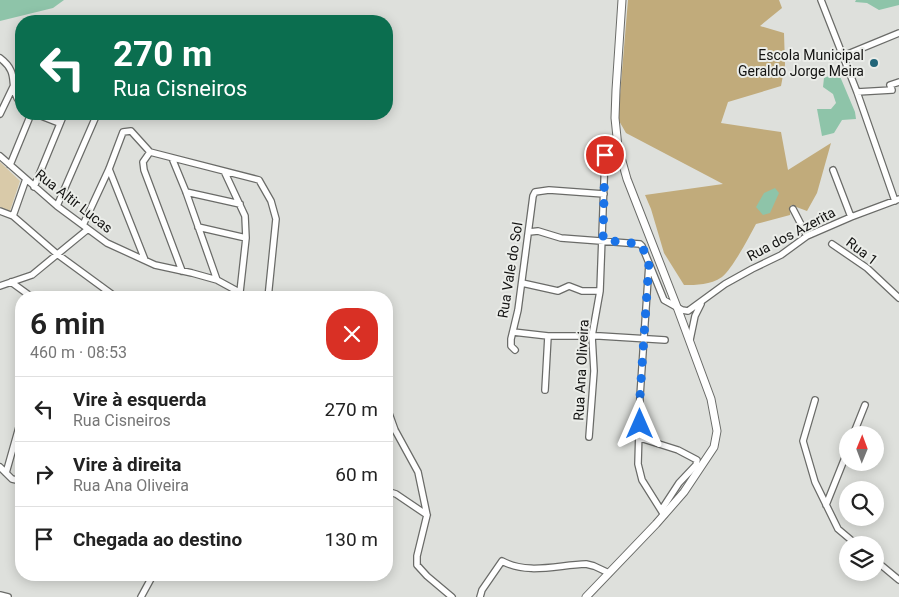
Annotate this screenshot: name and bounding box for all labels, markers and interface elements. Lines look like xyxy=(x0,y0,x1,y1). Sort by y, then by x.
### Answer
text: 270 m xyxy=(113,34,212,75)
icon: left xyxy=(30,35,95,100)
place label: Escola Municipal Geraldo Jorge Meira xyxy=(738,47,864,79)
marker: Escola Municipal Geraldo Jorge Meira xyxy=(868,57,880,69)
text: Rua Cisneiros xyxy=(113,76,247,101)
pin xyxy=(584,134,626,176)
icon: arrive xyxy=(591,141,619,169)
street label: Rua Altir Lucas xyxy=(32,166,116,236)
street label: Rua dos Azerita xyxy=(744,204,838,264)
street label: Rua Vale do Sol xyxy=(495,221,525,319)
street label: Rua 1 xyxy=(843,234,881,268)
text: 6 min xyxy=(30,306,105,341)
button: close xyxy=(326,308,378,360)
street label: Rua Ana Oliveira xyxy=(570,319,592,421)
text: 460 m · 08:53 xyxy=(30,343,127,362)
text: Vire à esquerda xyxy=(73,388,206,411)
icon: left xyxy=(30,395,58,423)
position arrow xyxy=(613,397,665,449)
text: 270 m xyxy=(325,398,378,421)
text: Rua Cisneiros xyxy=(73,411,171,430)
north arrow xyxy=(839,426,884,471)
map controls xyxy=(839,426,884,581)
text: Vire à direita xyxy=(73,453,182,476)
icon: right xyxy=(30,460,58,488)
text: 60 m xyxy=(335,463,378,486)
text: Rua Ana Oliveira xyxy=(73,476,189,495)
button: search xyxy=(839,481,884,526)
icon: arrive xyxy=(30,525,58,553)
text: Chegada ao destino xyxy=(73,528,242,551)
text: 130 m xyxy=(325,528,378,551)
button: layers xyxy=(839,536,884,581)

